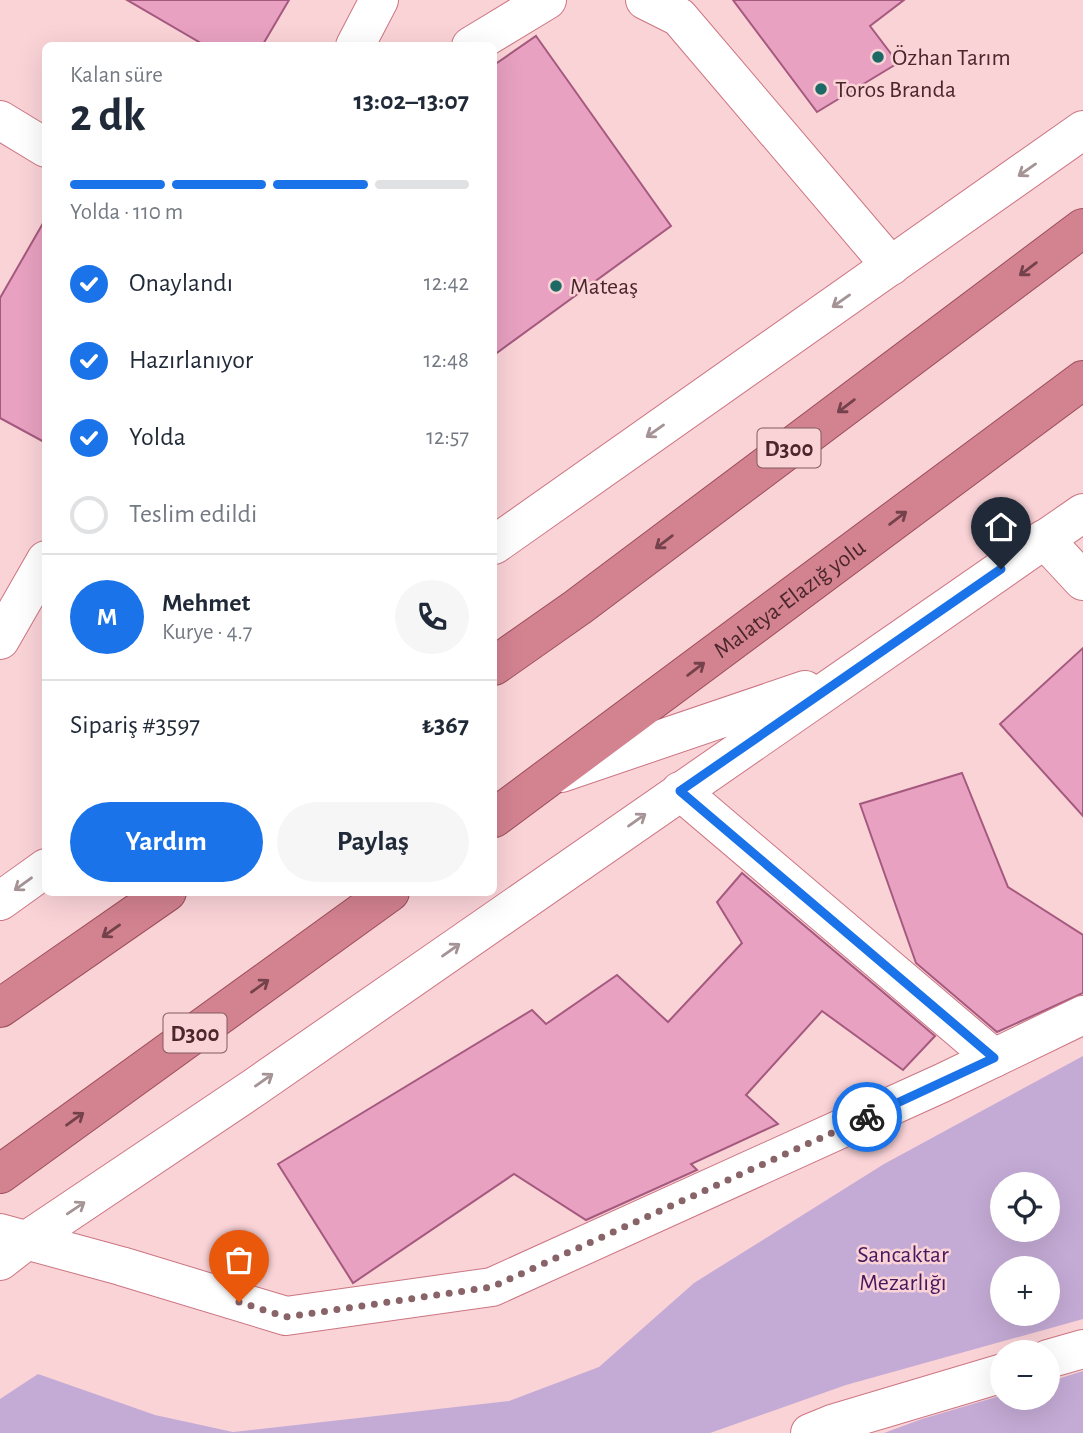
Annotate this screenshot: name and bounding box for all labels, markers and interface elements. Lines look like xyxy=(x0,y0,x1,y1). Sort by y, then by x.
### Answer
place label: Özhan Tarım xyxy=(892,45,1011,70)
marker: Özhan Tarım xyxy=(870,49,886,65)
text: Kalan süre xyxy=(70,64,163,87)
place label: Toros Branda xyxy=(835,78,956,102)
marker: Toros Branda xyxy=(813,81,829,97)
text: 13:02–13:07 xyxy=(353,88,469,114)
text: 2 dk xyxy=(70,93,146,139)
one-way arrow xyxy=(1018,163,1037,177)
text: Yolda · 110 m xyxy=(70,201,183,224)
one-way arrow xyxy=(1020,262,1038,277)
icon: check xyxy=(70,265,108,303)
text: Onaylandı xyxy=(129,270,233,296)
text: 12:42 xyxy=(424,272,469,295)
place label: Mateaş xyxy=(570,275,638,299)
marker: Mateaş xyxy=(548,278,564,294)
one-way arrow xyxy=(832,294,851,308)
icon: check xyxy=(70,342,108,380)
text: Hazırlanıyor xyxy=(129,347,253,373)
text: 12:48 xyxy=(423,349,469,372)
one-way arrow xyxy=(838,398,856,413)
icon: check xyxy=(70,419,108,457)
text: Yolda xyxy=(129,424,186,450)
one-way arrow xyxy=(646,424,665,439)
text: 12:57 xyxy=(426,426,469,449)
road number: D300 xyxy=(758,428,820,468)
pin xyxy=(971,497,1031,569)
text: Teslim edildi xyxy=(129,501,257,527)
icon: home xyxy=(982,508,1020,546)
one-way arrow xyxy=(888,511,907,526)
one-way arrow xyxy=(655,534,674,549)
street label: Malatya-Elazığ yolu xyxy=(710,535,870,663)
button: phone xyxy=(395,580,469,654)
text: Mehmet xyxy=(162,590,250,616)
text: M xyxy=(97,604,117,630)
text: Kurye · 4.7 xyxy=(162,621,252,644)
one-way arrow xyxy=(686,662,705,677)
text: Sipariş #3597 xyxy=(70,712,200,738)
text: ₺367 xyxy=(422,712,469,738)
button: Yardım xyxy=(70,802,263,882)
button: Paylaş xyxy=(277,802,469,882)
one-way arrow xyxy=(627,813,646,827)
one-way arrow xyxy=(14,877,33,892)
one-way arrow xyxy=(102,924,121,938)
one-way arrow xyxy=(441,943,460,957)
one-way arrow xyxy=(250,979,269,994)
road number: D300 xyxy=(164,1014,227,1052)
one-way arrow xyxy=(254,1073,273,1087)
courier xyxy=(832,1082,902,1152)
icon: bike xyxy=(848,1098,886,1136)
one-way arrow xyxy=(65,1112,84,1127)
map controls xyxy=(990,1172,1060,1410)
button: locate xyxy=(990,1172,1060,1242)
one-way arrow xyxy=(65,1200,85,1214)
pin xyxy=(209,1230,269,1302)
icon: bag xyxy=(220,1241,258,1279)
park label: Sancaktar Mezarlığı xyxy=(857,1243,949,1295)
button: + xyxy=(990,1256,1060,1326)
button: − xyxy=(990,1340,1060,1410)

